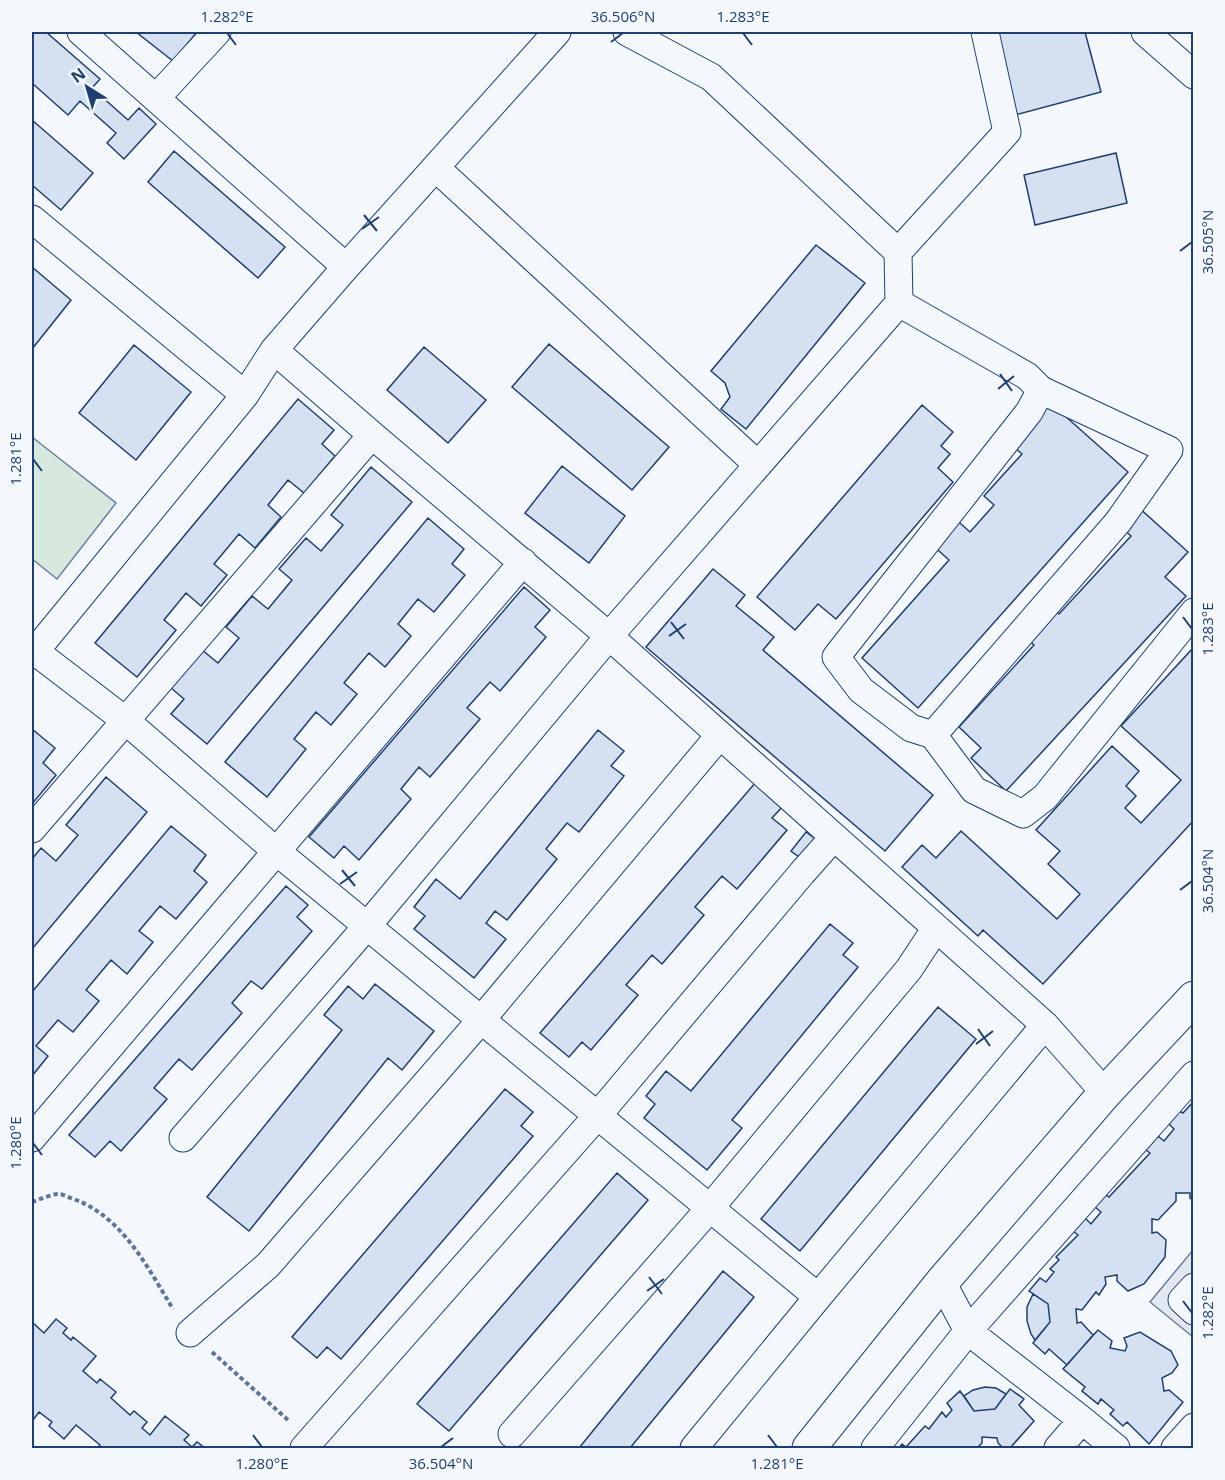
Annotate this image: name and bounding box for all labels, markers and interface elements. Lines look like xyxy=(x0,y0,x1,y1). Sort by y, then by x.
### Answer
text: 1.282°E xyxy=(200,6,254,26)
text: 36.506°N xyxy=(591,6,655,26)
text: 1.283°E xyxy=(716,6,770,26)
north arrow xyxy=(57,57,117,117)
text: N xyxy=(66,62,90,88)
text: 36.505°N xyxy=(1197,210,1217,274)
text: 1.281°E xyxy=(5,432,25,486)
text: 1.283°E xyxy=(1197,602,1217,656)
text: 36.504°N xyxy=(1197,849,1217,913)
text: 1.280°E xyxy=(5,1116,25,1170)
text: 1.282°E xyxy=(1197,1286,1217,1340)
text: 1.280°E xyxy=(235,1453,289,1473)
text: 36.504°N xyxy=(409,1453,473,1473)
text: 1.281°E xyxy=(750,1453,804,1473)

